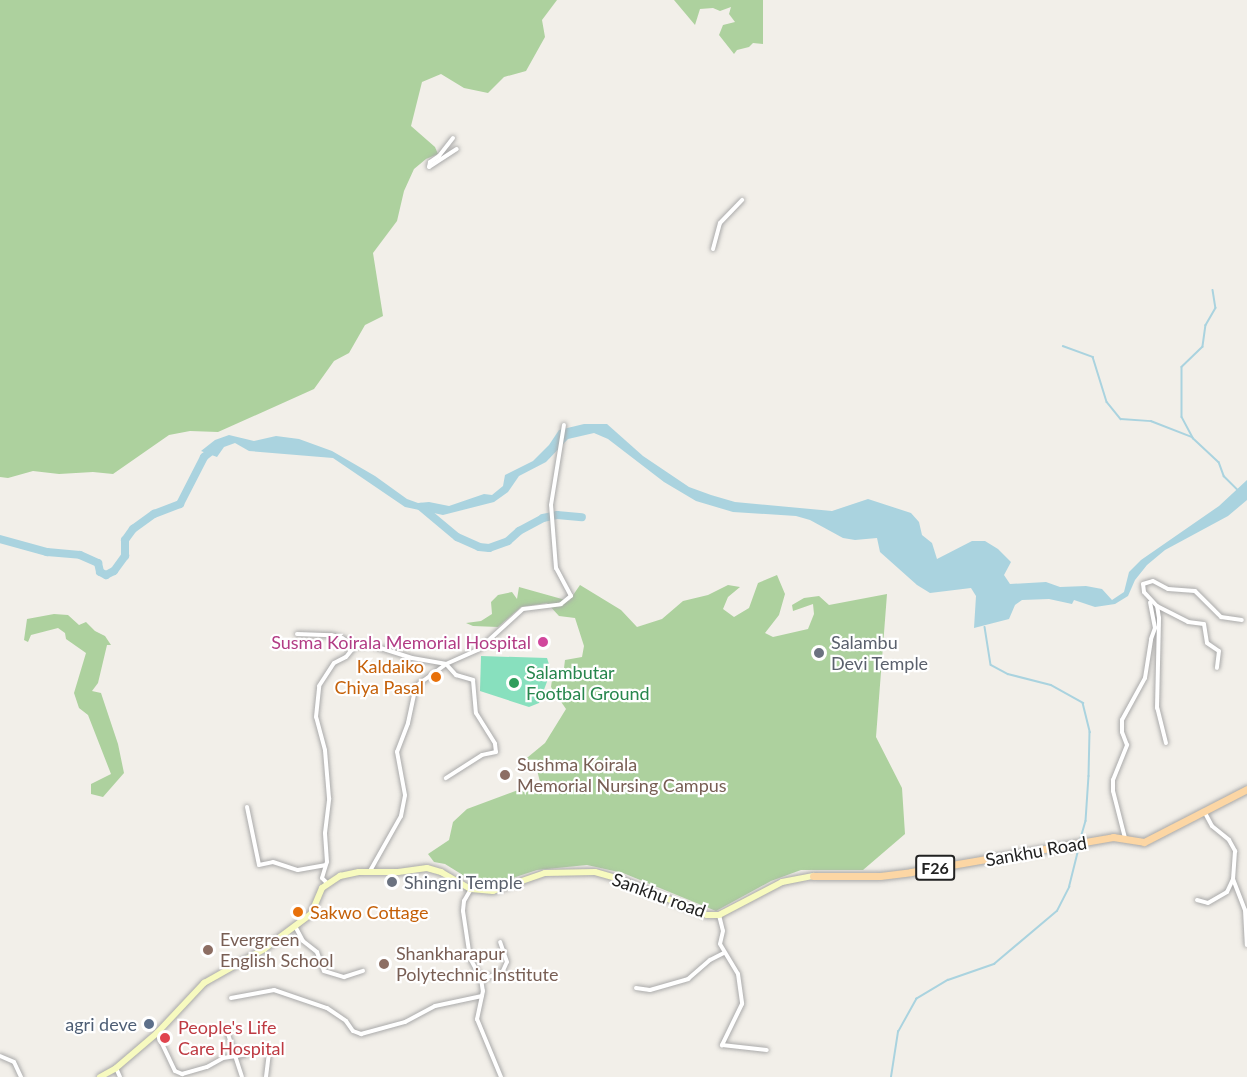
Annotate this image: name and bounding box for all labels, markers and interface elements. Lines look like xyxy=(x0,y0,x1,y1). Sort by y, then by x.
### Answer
place label: Susma Koirala Memorial Hospital xyxy=(271,631,531,653)
place label: Salambu Devi Temple xyxy=(831,632,929,674)
marker: Susma Koirala Memorial Hospital xyxy=(536,635,550,649)
marker: Salambu Devi Temple xyxy=(812,646,826,660)
place label: Kaldaiko Chiya Pasal xyxy=(335,656,424,698)
place label: Salambutar Footbal Ground xyxy=(526,662,650,704)
marker: Kaldaiko Chiya Pasal xyxy=(429,670,443,684)
marker: Salambutar Footbal Ground xyxy=(507,676,521,690)
place label: Sushma Koirala Memorial Nursing Campus xyxy=(517,754,727,796)
marker: Sushma Koirala Memorial Nursing Campus xyxy=(498,768,512,782)
street label: Sankhu Road xyxy=(984,831,1088,871)
road number: F26 xyxy=(914,855,956,881)
street label: Sankhu road xyxy=(609,868,709,922)
place label: Shingni Temple xyxy=(404,871,523,893)
marker: Shingni Temple xyxy=(385,875,399,889)
place label: Sakwo Cottage xyxy=(310,901,428,923)
marker: Sakwo Cottage xyxy=(291,905,305,919)
place label: Evergreen English School xyxy=(220,929,334,972)
marker: Evergreen English School xyxy=(201,943,215,957)
place label: Shankharapur Polytechnic Institute xyxy=(396,943,558,986)
marker: Shankharapur Polytechnic Institute xyxy=(377,957,391,971)
place label: agri deve xyxy=(65,1013,137,1035)
marker: agri deve xyxy=(142,1017,156,1031)
place label: People's Life Care Hospital xyxy=(178,1017,285,1060)
marker: People's Life Care Hospital xyxy=(156,1029,174,1047)

